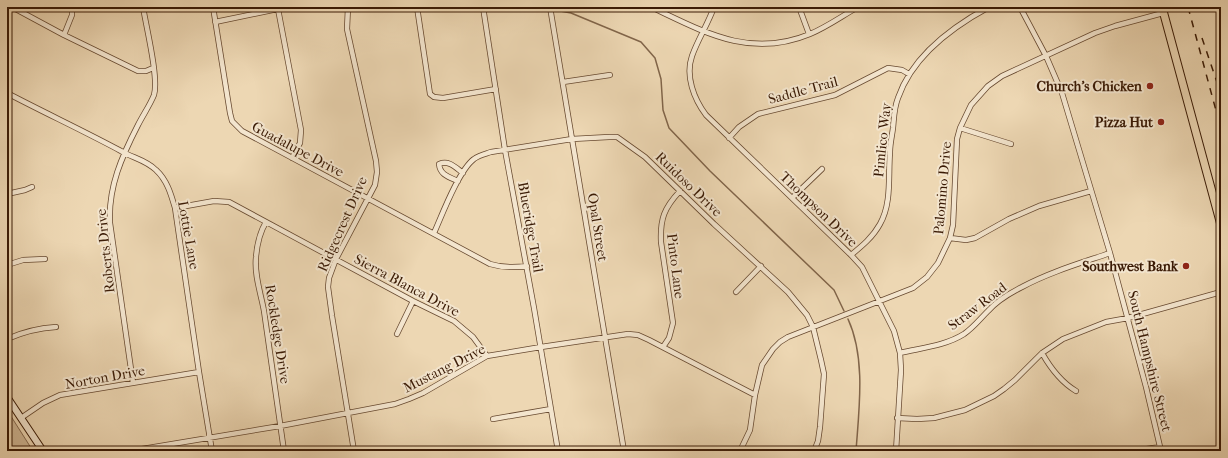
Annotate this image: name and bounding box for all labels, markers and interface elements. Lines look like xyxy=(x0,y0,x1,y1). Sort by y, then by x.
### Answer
street label: Saddle Trail xyxy=(766,73,840,108)
place label: Church's Chicken xyxy=(1037,78,1143,95)
marker: Church's Chicken xyxy=(1145,81,1155,91)
street label: Pimlico Way xyxy=(870,101,895,178)
place label: Pizza Hut xyxy=(1095,114,1154,131)
marker: Pizza Hut xyxy=(1156,117,1166,127)
street label: Guadalupe Drive xyxy=(249,118,347,181)
street label: Palomino Drive xyxy=(930,141,955,235)
street label: Ruidoso Drive xyxy=(652,148,726,220)
street label: Thompson Drive xyxy=(776,168,861,251)
street label: Ridgecrest Drive xyxy=(314,174,371,275)
street label: Blueridge Trail xyxy=(514,181,547,274)
street label: Opal Street xyxy=(584,192,611,263)
street label: Lottie Lane xyxy=(174,199,203,271)
street label: Roberts Drive xyxy=(93,208,118,294)
street label: Pinto Lane xyxy=(663,232,688,300)
street label: Sierra Blanca Drive xyxy=(351,250,462,320)
place label: Southwest Bank xyxy=(1082,258,1179,275)
marker: Southwest Bank xyxy=(1181,261,1191,271)
street label: Straw Road xyxy=(945,279,1010,334)
street label: Rockledge Drive xyxy=(261,283,294,385)
street label: South Hampshire Street xyxy=(1124,289,1175,433)
street label: Mustang Drive xyxy=(400,340,488,396)
street label: Norton Drive xyxy=(64,362,146,393)

